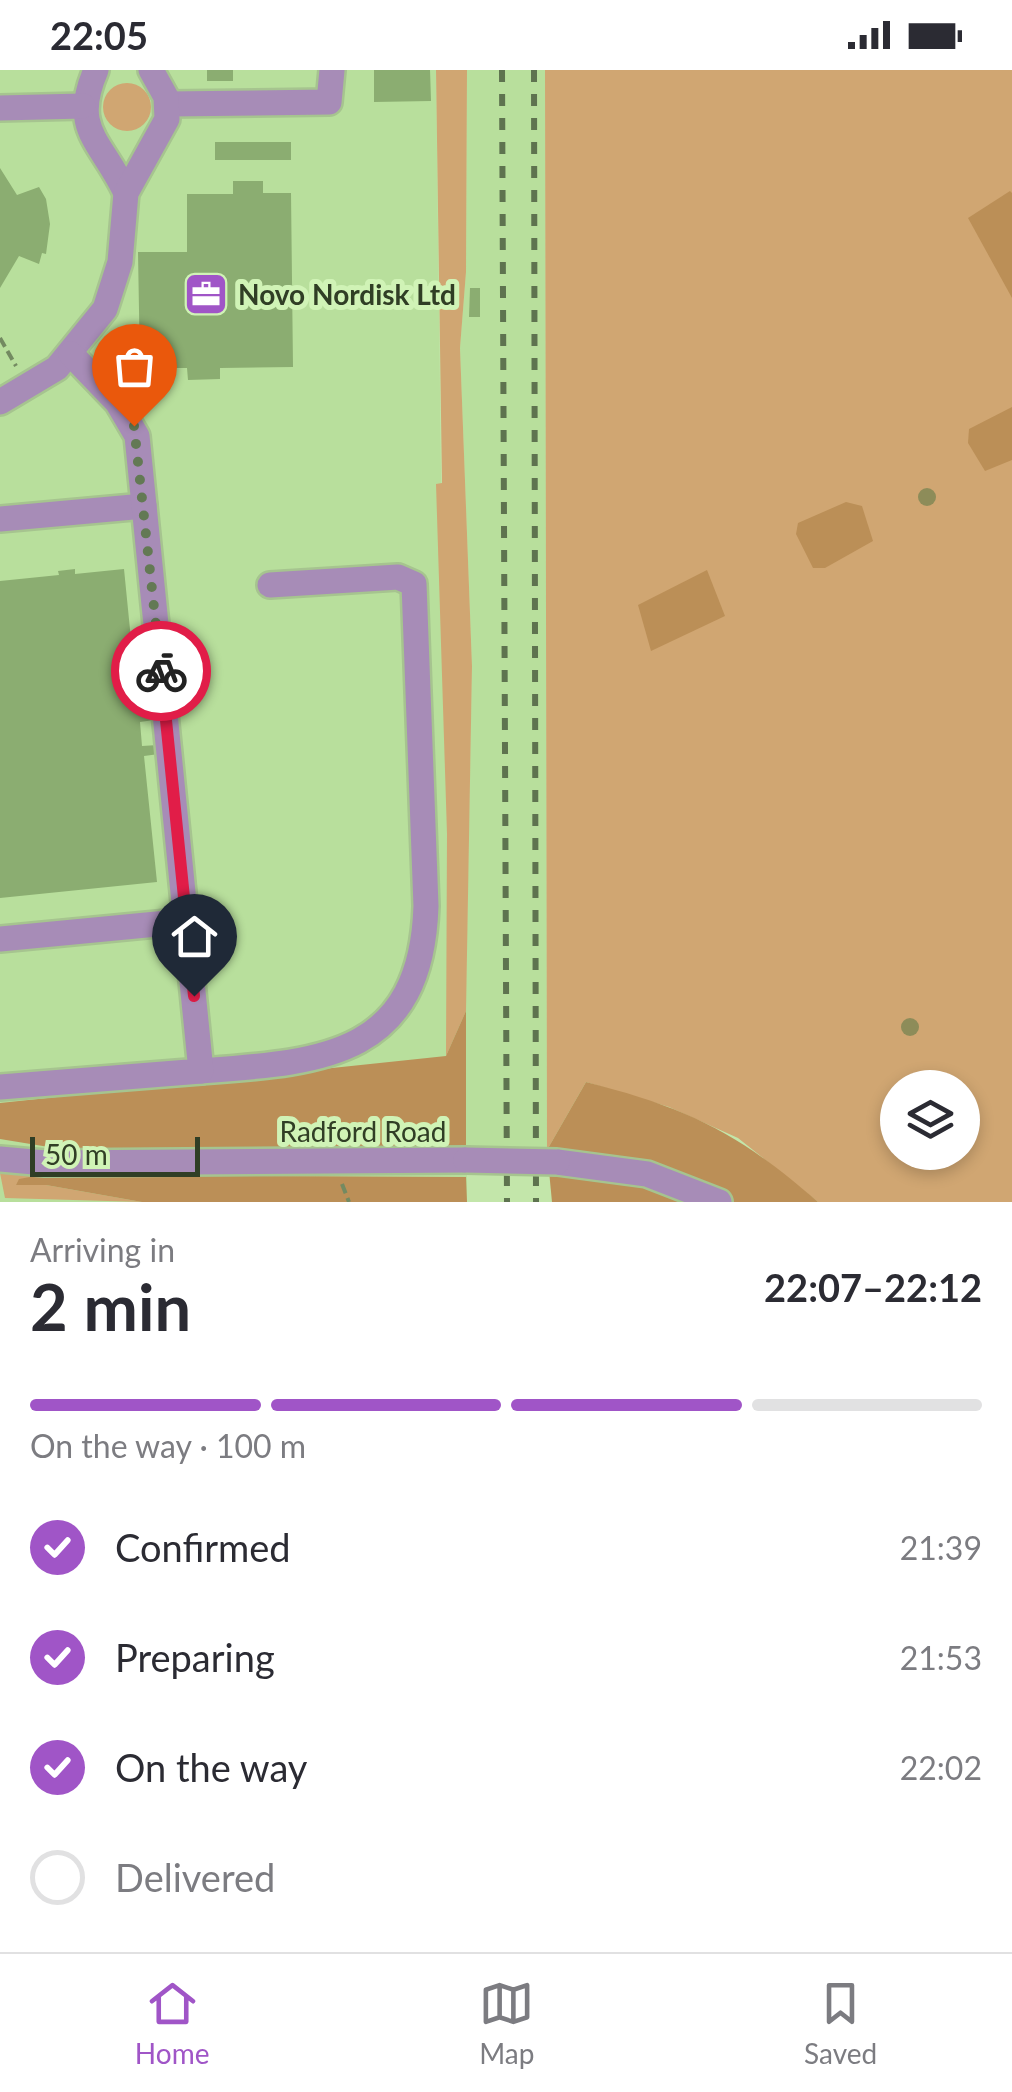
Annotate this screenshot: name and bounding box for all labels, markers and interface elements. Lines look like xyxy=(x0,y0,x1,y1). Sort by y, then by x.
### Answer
text: 22:05 xyxy=(50,12,148,58)
office icon: Novo Nordisk Ltd xyxy=(183,271,229,317)
place label: Novo Nordisk Ltd xyxy=(238,277,456,311)
pin xyxy=(92,324,177,427)
icon: bag xyxy=(107,339,162,394)
courier xyxy=(111,621,211,721)
icon: bike xyxy=(134,644,189,699)
pin xyxy=(152,894,237,997)
icon: home xyxy=(167,909,222,964)
map controls xyxy=(880,1070,980,1170)
button: layers xyxy=(880,1070,980,1170)
street label: Radford Road xyxy=(280,1114,446,1148)
scale bar xyxy=(30,1132,200,1176)
text: 50 m xyxy=(45,1137,108,1171)
text: Arriving in xyxy=(30,1230,175,1269)
text: 22:07–22:12 xyxy=(764,1264,982,1310)
text: 2 min xyxy=(30,1267,191,1345)
text: On the way · 100 m xyxy=(30,1426,306,1465)
icon: check xyxy=(30,1520,85,1575)
text: Confirmed xyxy=(115,1524,291,1570)
text: 21:39 xyxy=(900,1528,982,1567)
icon: check xyxy=(30,1630,85,1685)
text: Preparing xyxy=(115,1634,275,1680)
text: 21:53 xyxy=(900,1638,982,1677)
icon: check xyxy=(30,1740,85,1795)
text: On the way xyxy=(115,1744,307,1790)
text: 22:02 xyxy=(900,1748,982,1787)
text: Delivered xyxy=(115,1854,275,1900)
tab: Home xyxy=(135,1976,209,2070)
tab: Map xyxy=(479,1976,534,2070)
tab: Saved xyxy=(804,1976,877,2070)

